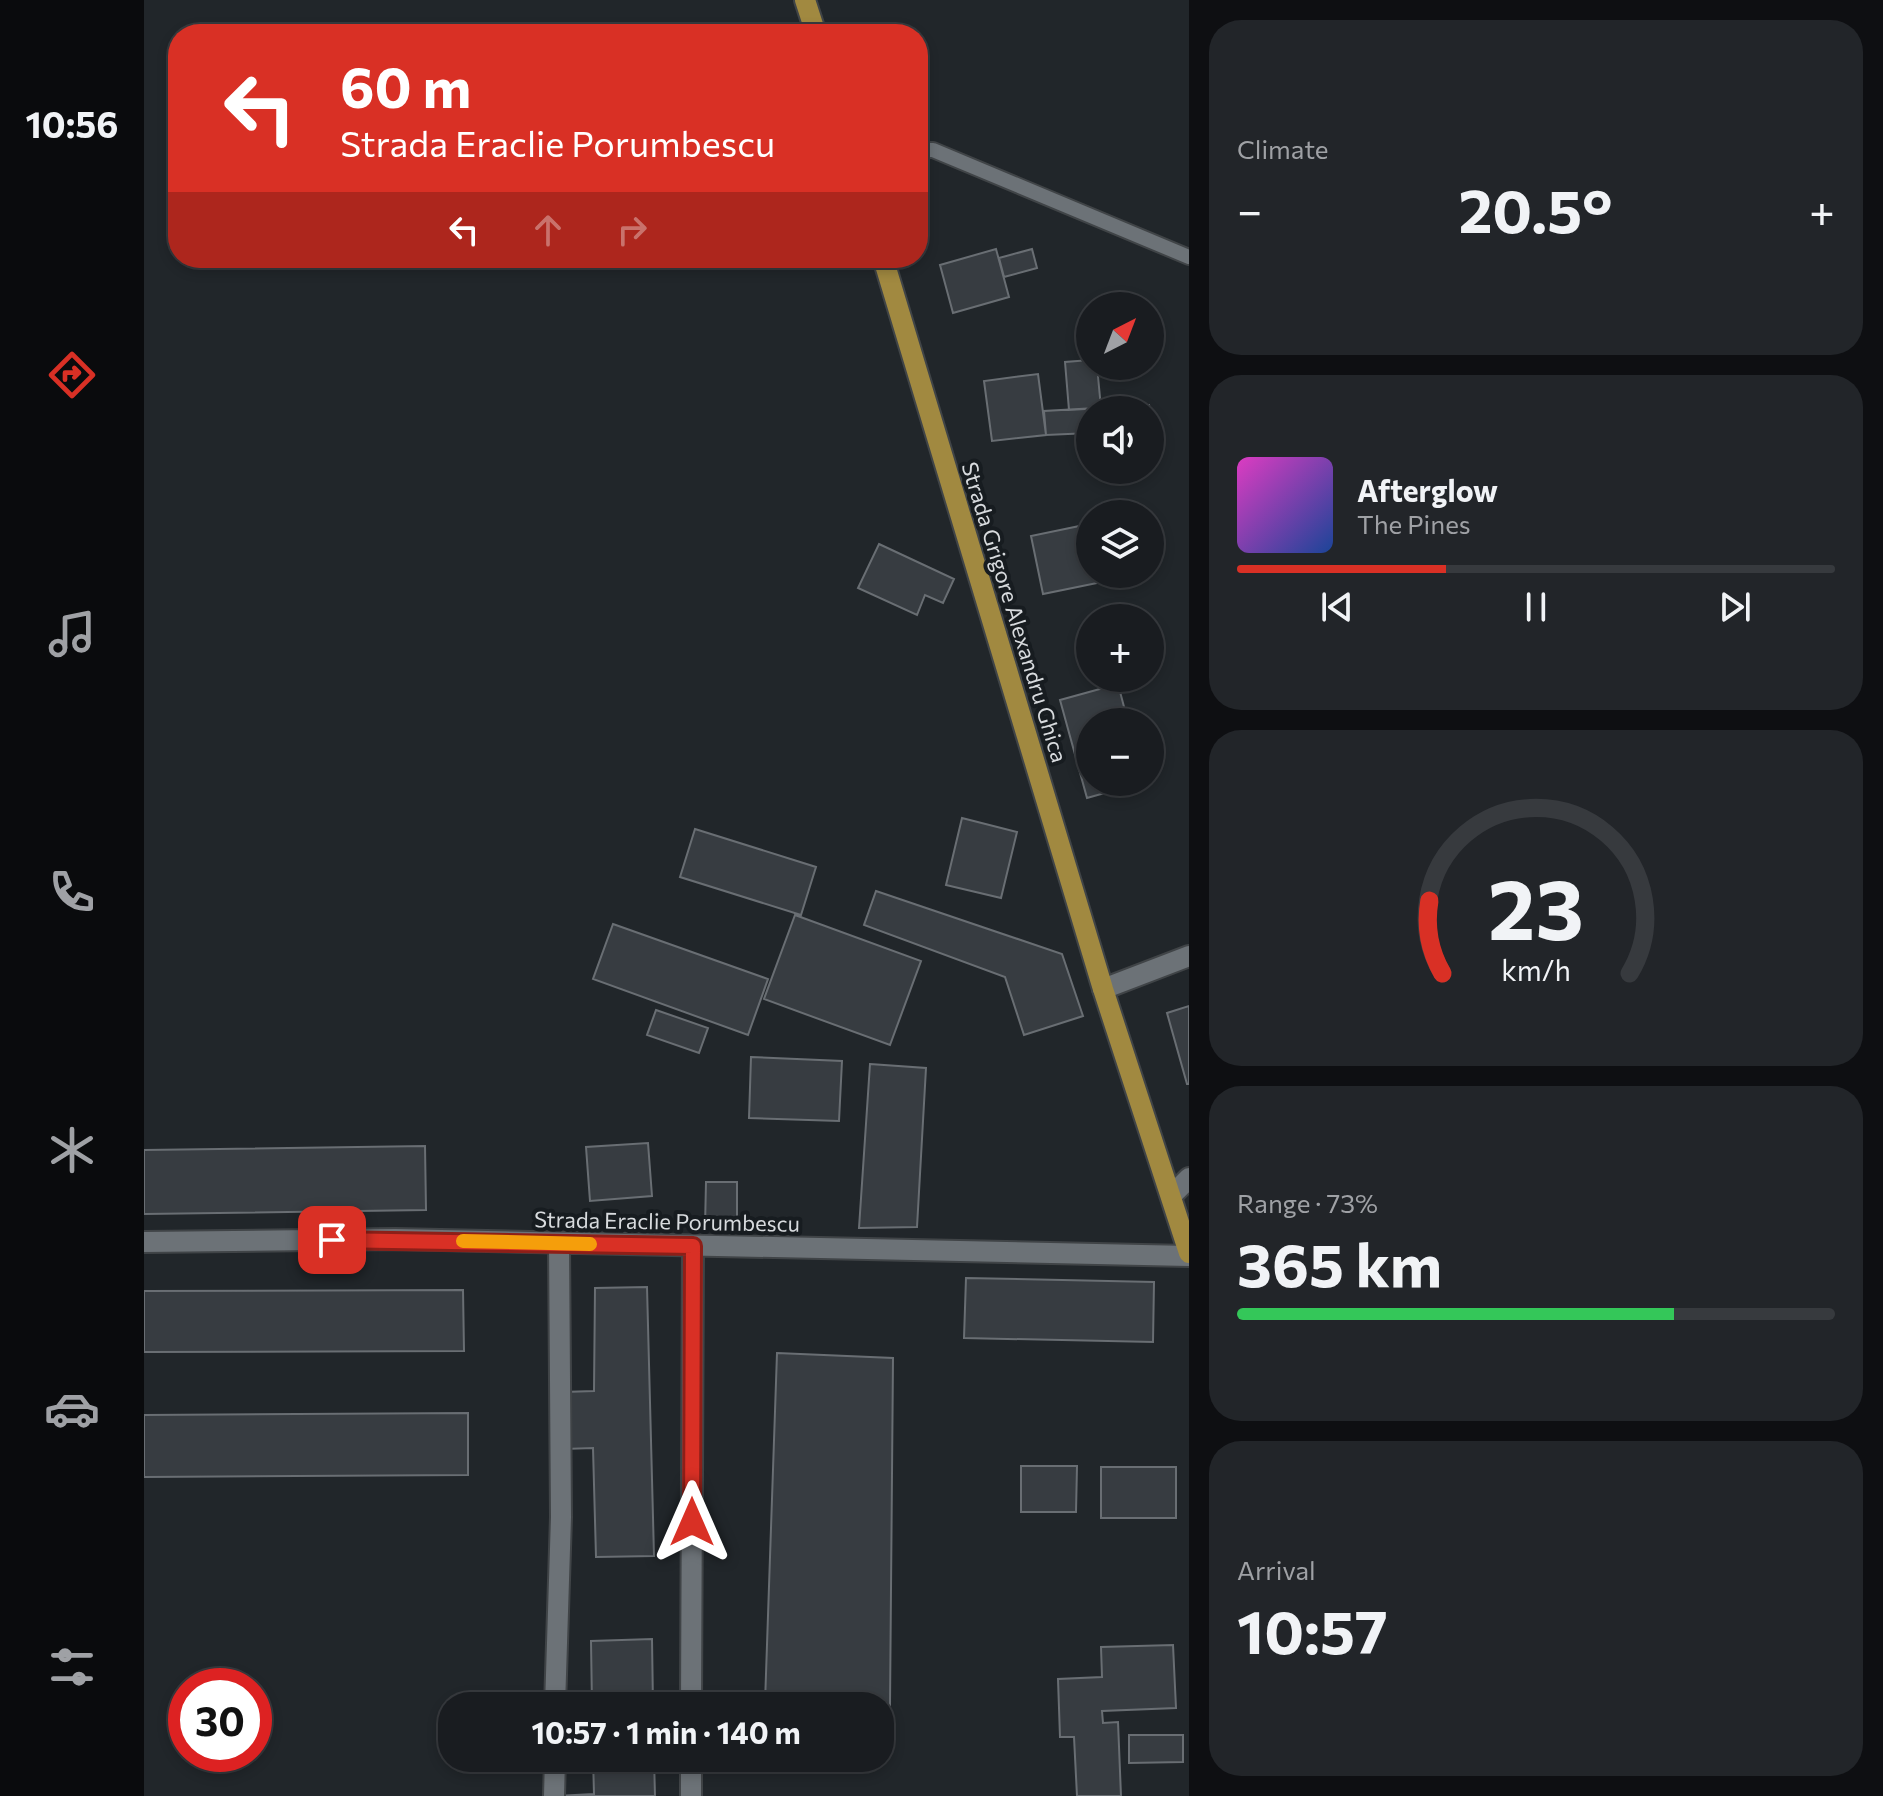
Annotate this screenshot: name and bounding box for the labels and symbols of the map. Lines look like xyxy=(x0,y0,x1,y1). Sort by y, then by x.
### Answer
north arrow xyxy=(1076,292,1164,380)
street label: Strada Grigore Alexandru Ghica xyxy=(956,458,1074,766)
street label: Strada Eraclie Porumbescu xyxy=(534,1205,800,1237)
pin xyxy=(298,1206,366,1274)
position arrow xyxy=(650,1480,734,1564)
speed limit sign: 30 xyxy=(168,1668,272,1772)

